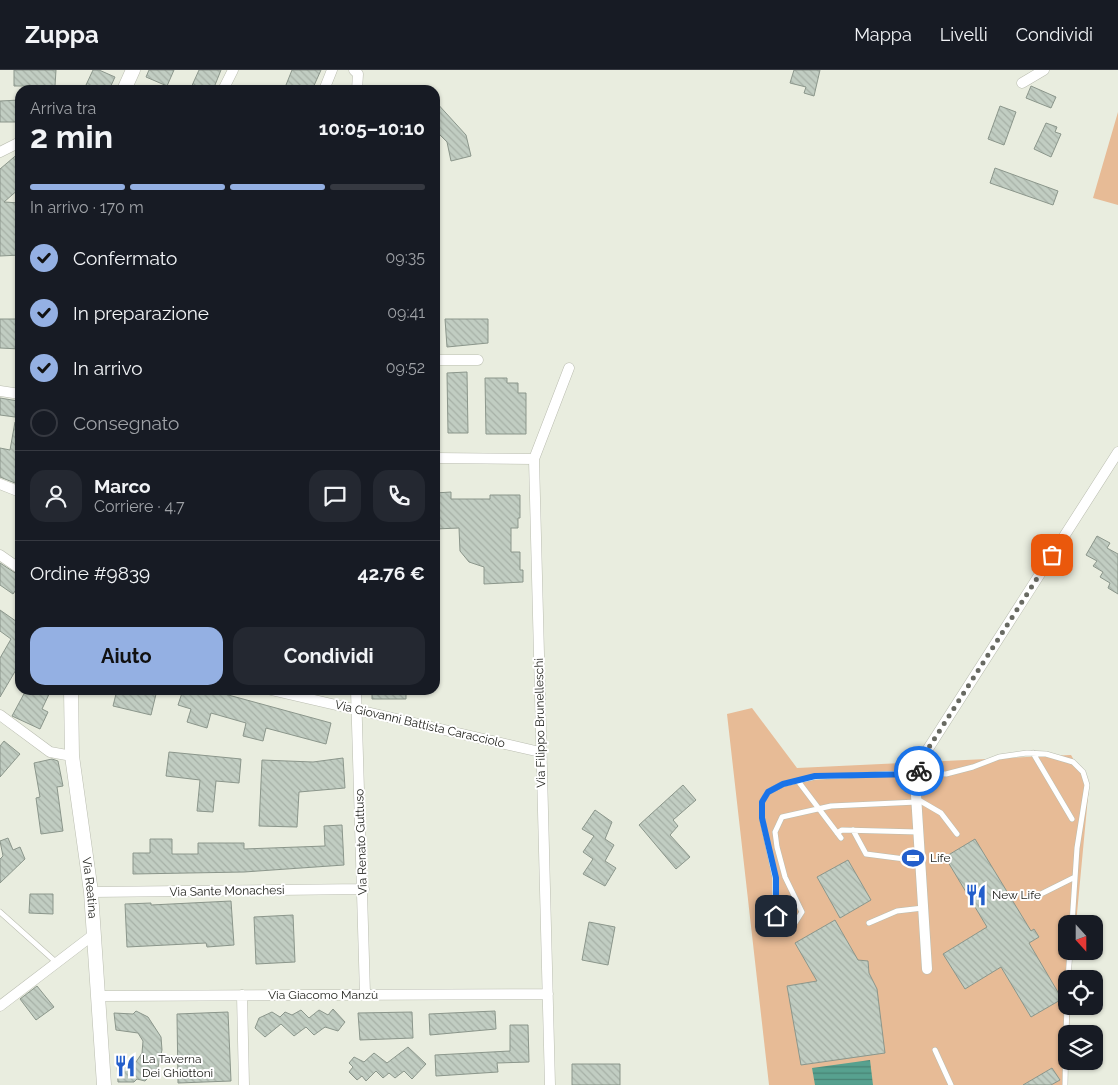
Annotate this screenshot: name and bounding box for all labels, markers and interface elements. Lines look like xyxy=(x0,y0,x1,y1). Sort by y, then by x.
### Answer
text: Zuppa xyxy=(25,20,99,49)
text: Mappa xyxy=(854,24,912,45)
text: Livelli xyxy=(940,24,988,45)
text: Condividi xyxy=(1016,24,1093,45)
text: Arriva tra xyxy=(30,99,96,118)
text: 10:05–10:10 xyxy=(319,117,425,139)
text: 2 min xyxy=(30,118,113,155)
text: In arrivo · 170 m xyxy=(30,198,144,217)
icon: check xyxy=(30,244,58,272)
text: Confermato xyxy=(73,247,177,269)
text: 09:35 xyxy=(386,248,425,267)
icon: check xyxy=(30,299,58,327)
text: In preparazione xyxy=(73,302,209,324)
text: 09:41 xyxy=(387,303,425,322)
icon: check xyxy=(30,354,58,382)
text: In arrivo xyxy=(73,357,143,379)
text: 09:52 xyxy=(386,358,425,377)
text: Consegnato xyxy=(73,412,179,434)
button: person xyxy=(30,470,82,522)
button: chat xyxy=(309,470,361,522)
button: phone xyxy=(373,470,425,522)
text: Marco xyxy=(94,475,151,497)
text: Corriere · 4.7 xyxy=(94,497,184,516)
pin xyxy=(1031,534,1073,576)
icon: bag xyxy=(1038,541,1066,569)
text: Ordine #9839 xyxy=(30,562,150,584)
text: 42.76 € xyxy=(358,562,425,584)
button: Aiuto xyxy=(30,627,223,685)
button: Condividi xyxy=(233,627,425,685)
street label: Via Filippo Brunelleschi xyxy=(532,658,548,788)
street label: Via Giovanni Battista Caracciolo xyxy=(334,698,506,750)
courier xyxy=(894,746,944,796)
icon: bike xyxy=(905,757,933,785)
street label: Via Renato Guttuso xyxy=(352,789,370,895)
sports icon: Life xyxy=(900,845,926,871)
place label: Life xyxy=(930,851,950,865)
street label: Via Reatina xyxy=(79,856,100,919)
restaurant icon: New Life xyxy=(963,882,989,908)
street label: Via Sante Monachesi xyxy=(169,883,285,899)
place label: New Life xyxy=(992,888,1041,902)
pin xyxy=(755,895,797,937)
icon: home xyxy=(762,902,790,930)
north arrow xyxy=(1058,915,1102,960)
map controls xyxy=(1058,915,1103,1070)
button: locate xyxy=(1058,970,1103,1015)
street label: Via Giacomo Manzù xyxy=(268,988,378,1002)
button: layers xyxy=(1058,1025,1103,1070)
place label: La Taverna Dei Ghiottoni xyxy=(142,1052,213,1080)
restaurant icon: La Taverna Dei Ghiottoni xyxy=(112,1053,138,1079)

